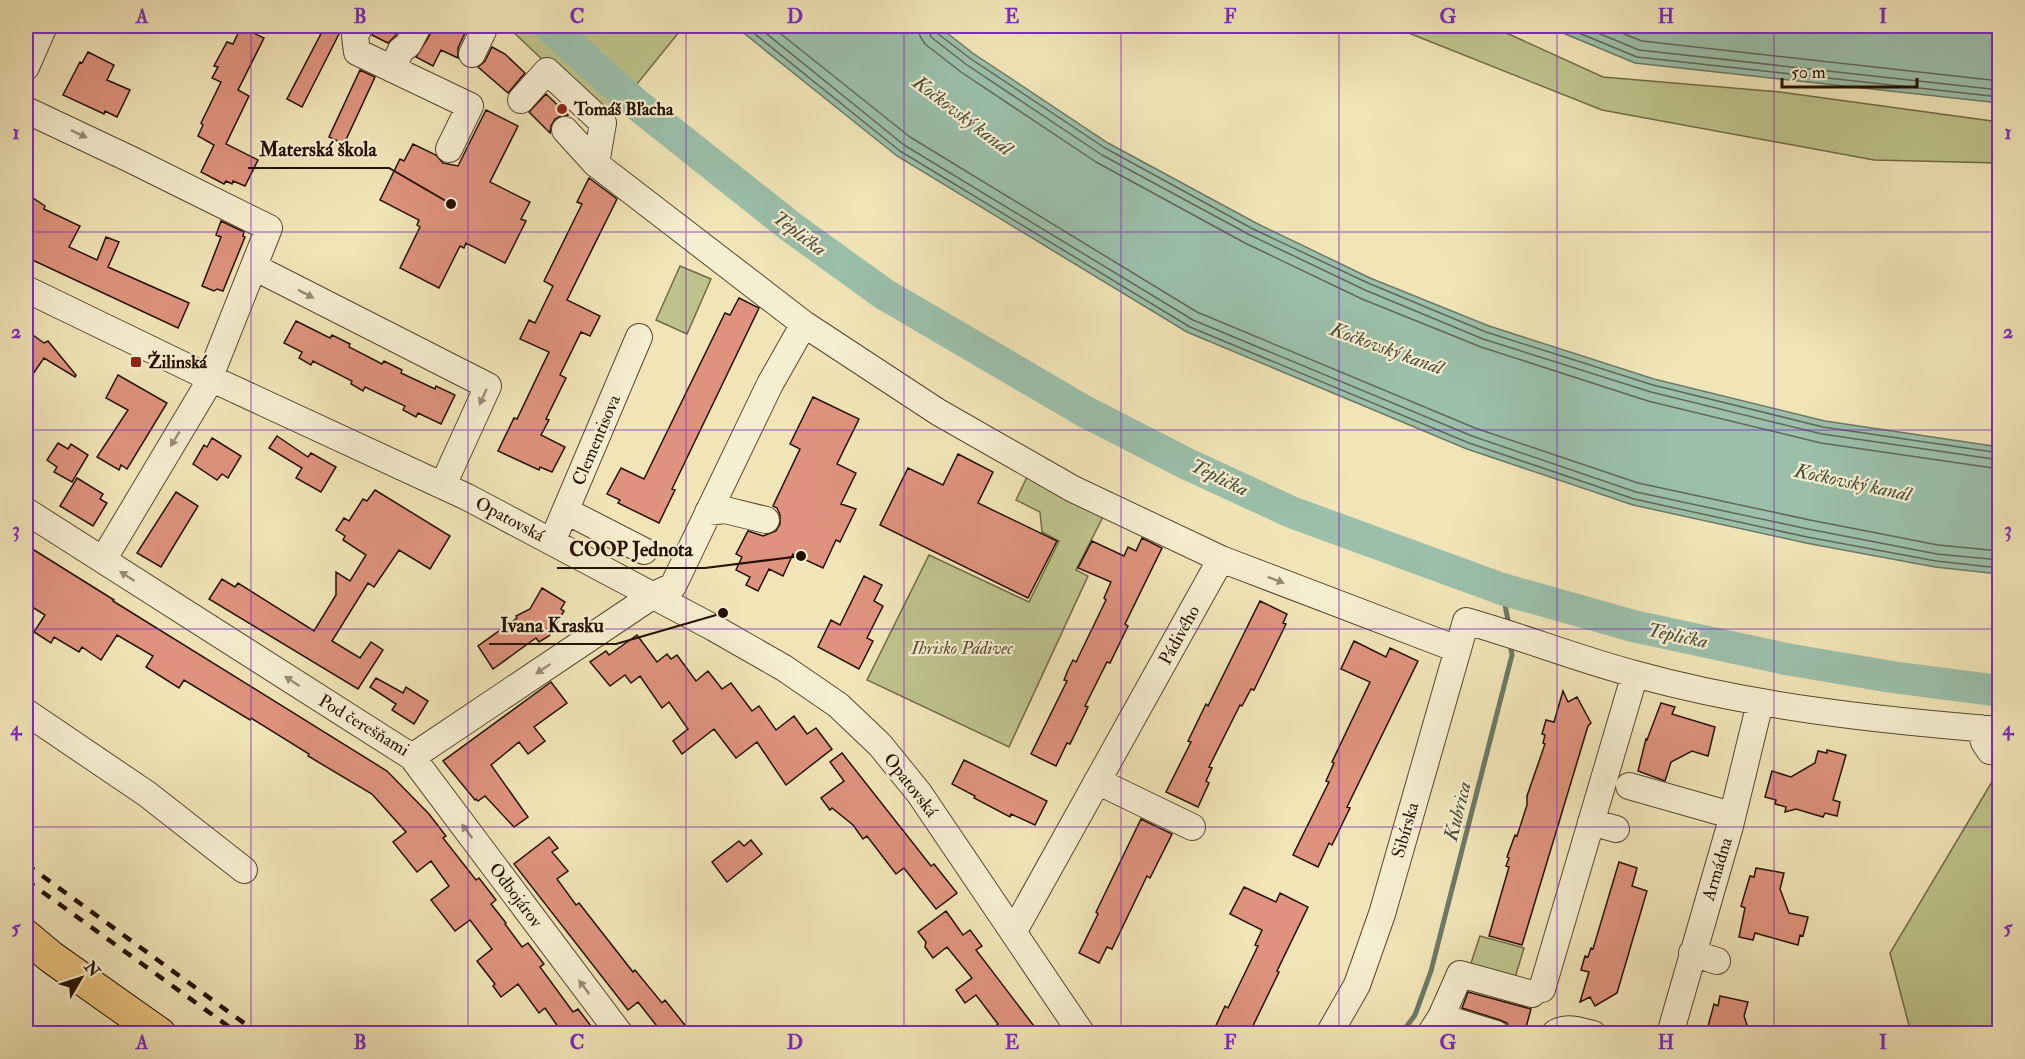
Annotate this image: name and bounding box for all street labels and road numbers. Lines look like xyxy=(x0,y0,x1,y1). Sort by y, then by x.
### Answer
street label: Clementisova xyxy=(567,391,626,489)
street label: Opatovská xyxy=(471,492,549,548)
street label: Pádivého xyxy=(1154,601,1205,669)
street label: Pod čerešňami xyxy=(314,689,414,762)
street label: Opatovská xyxy=(878,749,943,822)
street label: Sibírska xyxy=(1387,799,1425,861)
street label: Armádna xyxy=(1697,834,1738,905)
street label: Odbojárov xyxy=(484,858,548,933)

